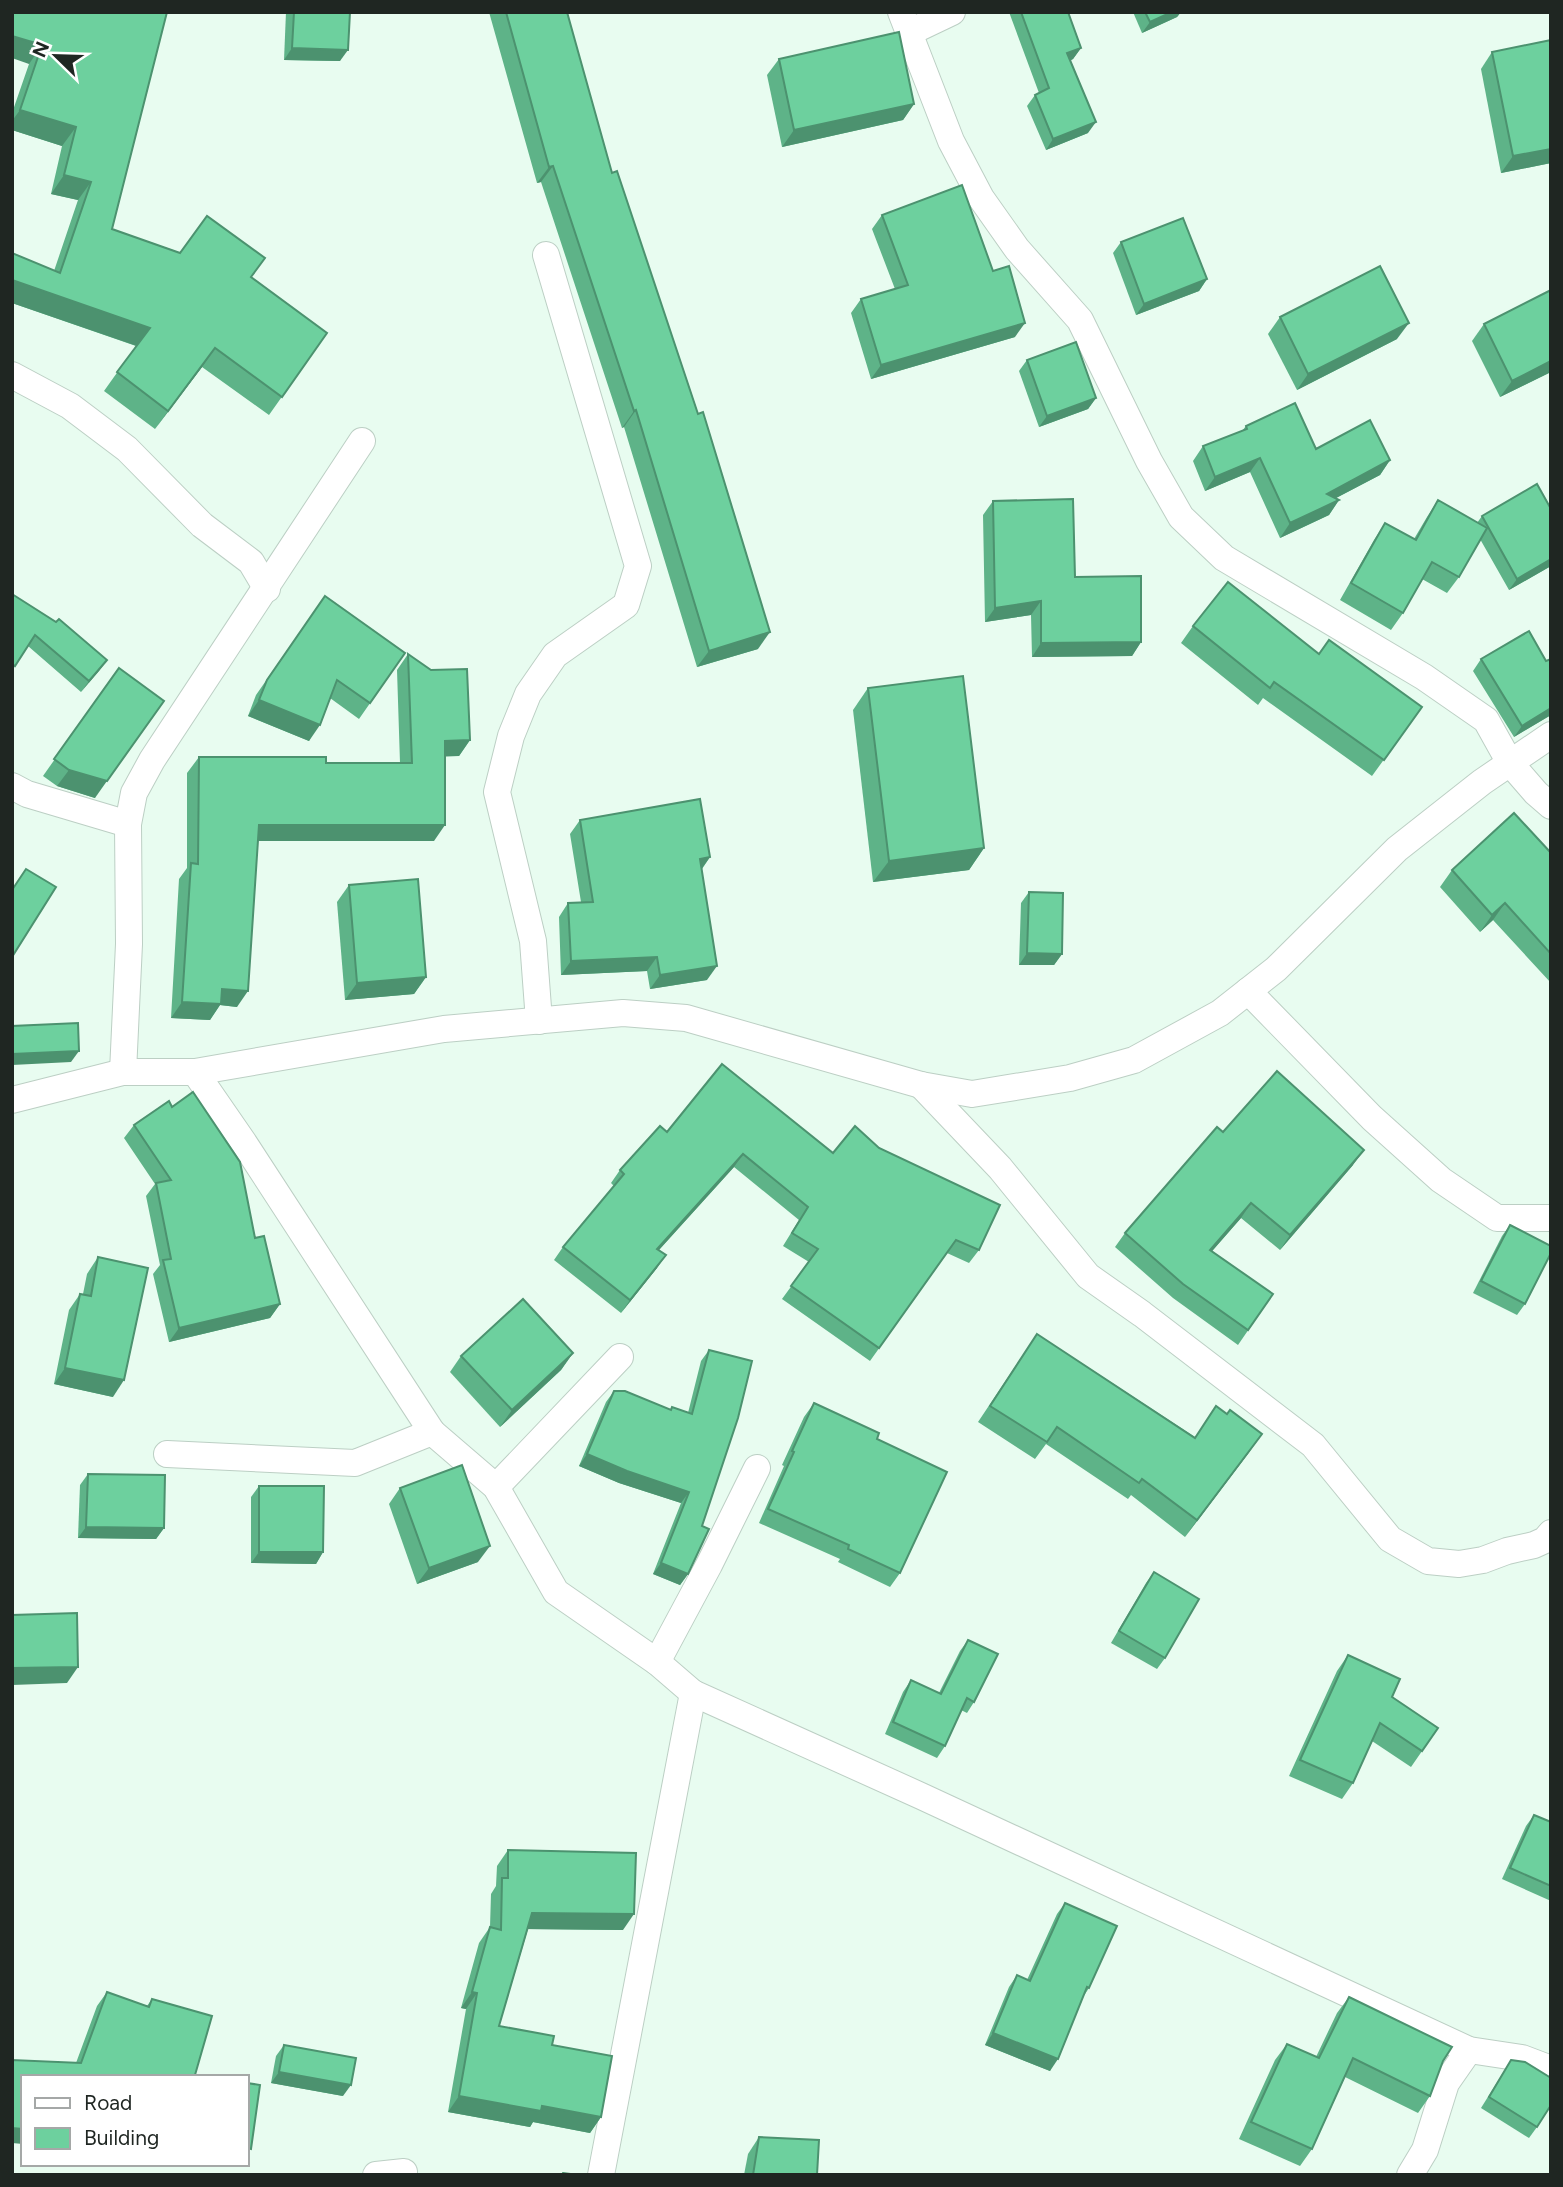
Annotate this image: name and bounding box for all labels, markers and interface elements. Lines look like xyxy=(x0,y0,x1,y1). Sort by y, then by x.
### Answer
north arrow xyxy=(21,21,91,91)
text: N xyxy=(27,38,54,61)
legend xyxy=(21,2075,248,2166)
text: Road xyxy=(84,2090,132,2115)
text: Building xyxy=(84,2125,159,2150)

